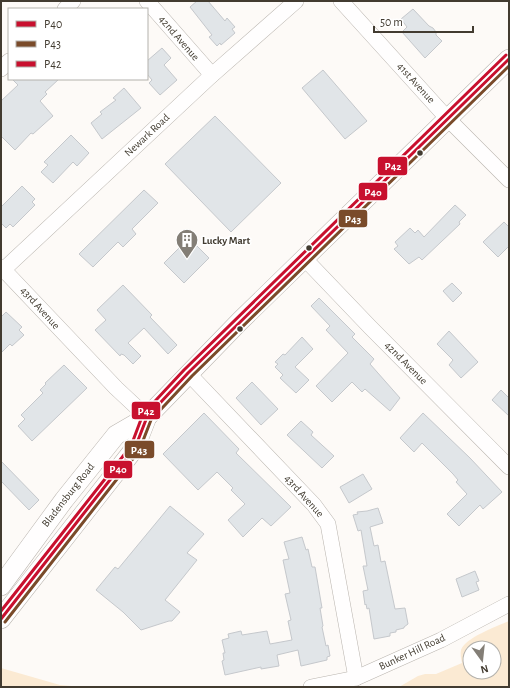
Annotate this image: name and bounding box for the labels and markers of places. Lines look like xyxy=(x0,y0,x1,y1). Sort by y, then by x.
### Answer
unlabelled marker xyxy=(415,148,425,158)
building icon: Lucky Mart xyxy=(174,227,200,260)
place label: Lucky Mart xyxy=(202,235,250,246)
unlabelled marker xyxy=(304,243,314,253)
unlabelled marker xyxy=(235,324,245,334)

